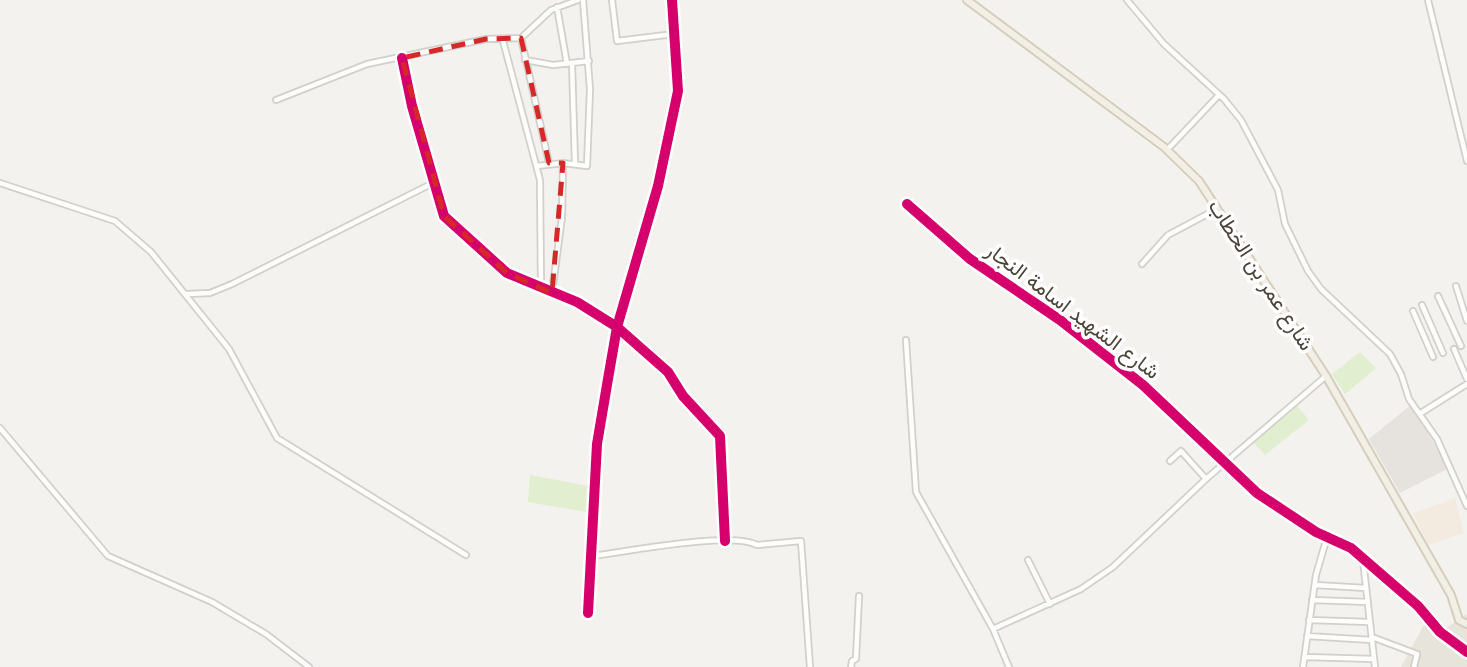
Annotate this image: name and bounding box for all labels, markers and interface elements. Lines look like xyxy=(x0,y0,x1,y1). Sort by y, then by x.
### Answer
street label: شارع عمر بن الخطاب xyxy=(1202,194,1320,356)
street label: شارع الشهيد اسامة النجار xyxy=(980,236,1166,386)

